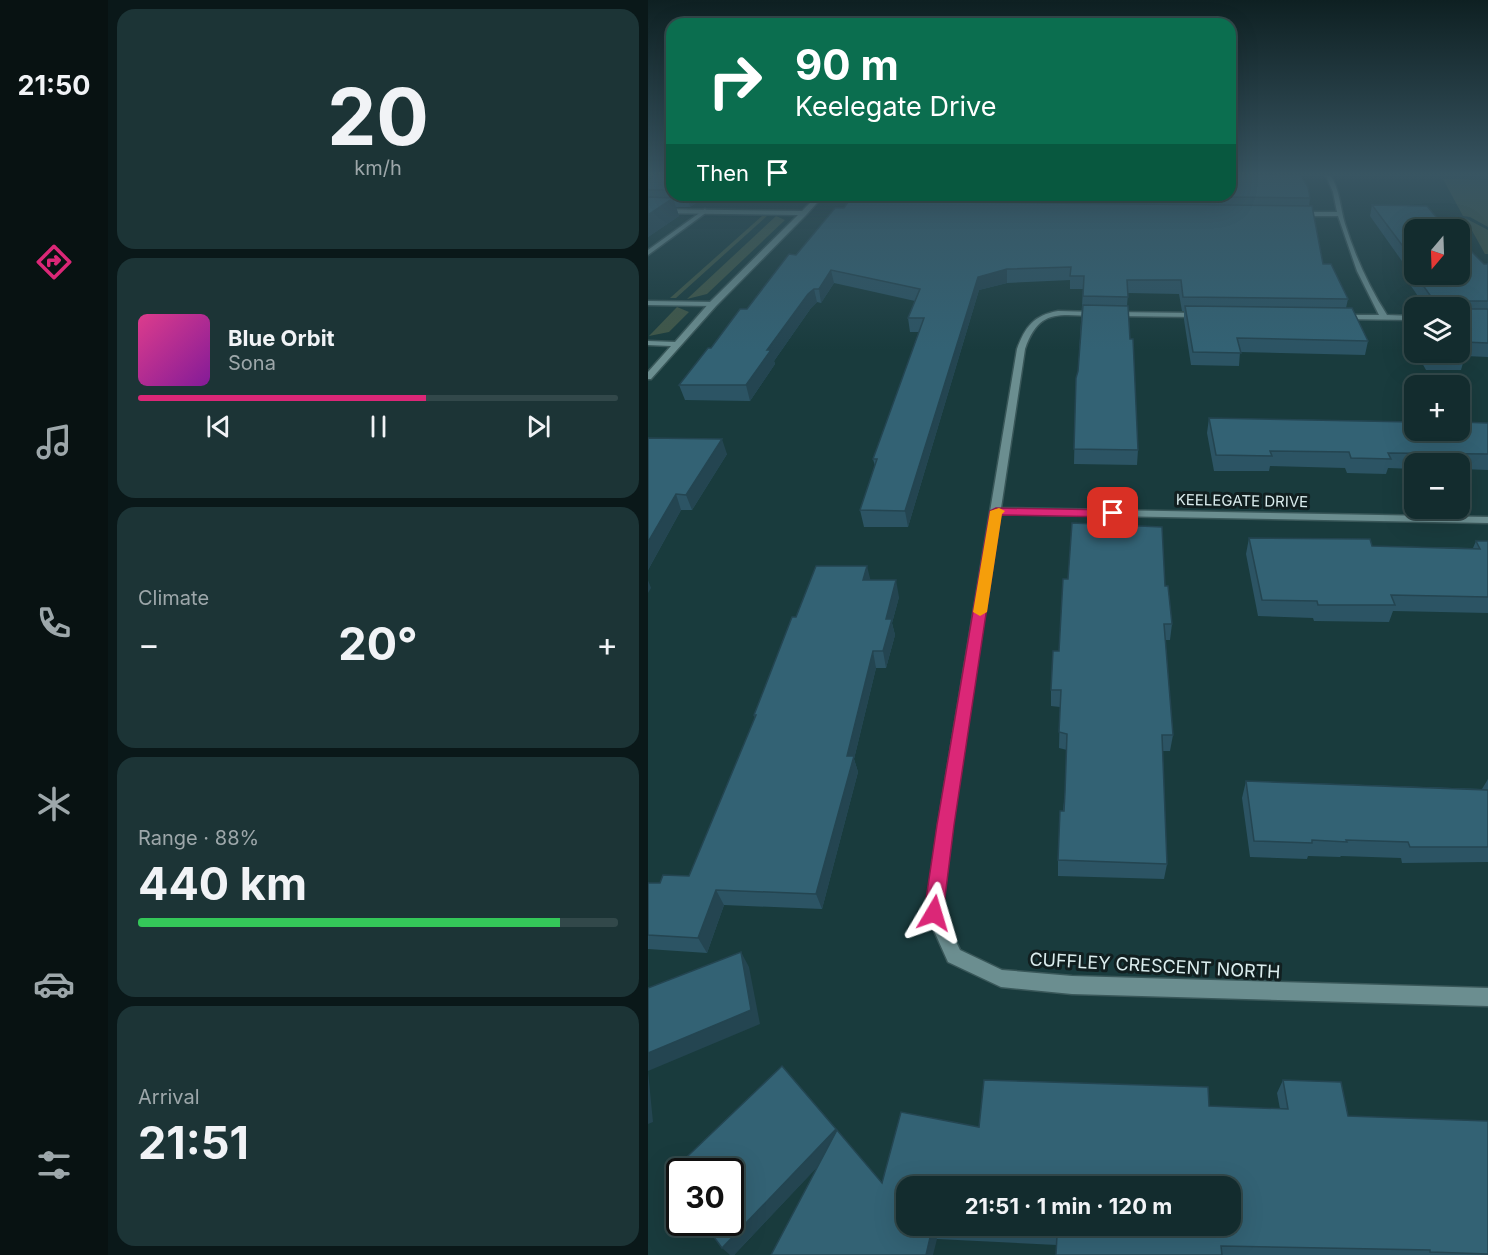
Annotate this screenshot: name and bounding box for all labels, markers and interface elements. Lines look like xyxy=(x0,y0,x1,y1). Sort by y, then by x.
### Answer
text: 90 m xyxy=(795,39,899,90)
icon: right xyxy=(696,42,774,120)
text: 21:50 xyxy=(17,69,91,102)
text: 20 xyxy=(327,69,429,164)
text: Keelegate Drive xyxy=(795,90,996,123)
text: km/h xyxy=(354,156,402,180)
icon: arrive xyxy=(761,156,794,189)
text: Then xyxy=(696,160,749,186)
north arrow xyxy=(1404,219,1470,285)
map controls xyxy=(1404,219,1470,519)
icon: directions xyxy=(33,241,75,283)
button: layers xyxy=(1404,297,1470,363)
text: Blue Orbit xyxy=(228,325,335,351)
text: Sona xyxy=(228,351,276,375)
button: + xyxy=(1404,375,1470,441)
icon: previous xyxy=(202,410,235,443)
icon: pause xyxy=(362,410,395,443)
icon: next xyxy=(522,410,555,443)
icon: music xyxy=(33,421,75,463)
button: − xyxy=(1404,453,1470,519)
pin xyxy=(1087,487,1138,538)
street label: KEELEGATE DRIVE xyxy=(1176,490,1308,511)
icon: arrive xyxy=(1096,496,1129,529)
text: Climate xyxy=(138,586,209,610)
icon: phone xyxy=(33,602,75,644)
text: 20° xyxy=(338,616,418,671)
text: − xyxy=(138,624,160,664)
text: + xyxy=(596,624,618,664)
icon: climate xyxy=(33,783,75,825)
text: Range · 88% xyxy=(138,826,259,850)
text: 440 km xyxy=(138,856,307,911)
position arrow xyxy=(902,881,966,945)
street label: CUFFLEY CRESCENT NORTH xyxy=(1029,948,1281,983)
icon: car xyxy=(33,963,75,1005)
text: Arrival xyxy=(138,1085,200,1109)
text: 21:51 xyxy=(138,1115,249,1170)
icon: filters xyxy=(33,1144,75,1186)
speed limit sign: 30 xyxy=(666,1158,744,1236)
text: 21:51 · 1 min · 120 m xyxy=(965,1193,1172,1219)

